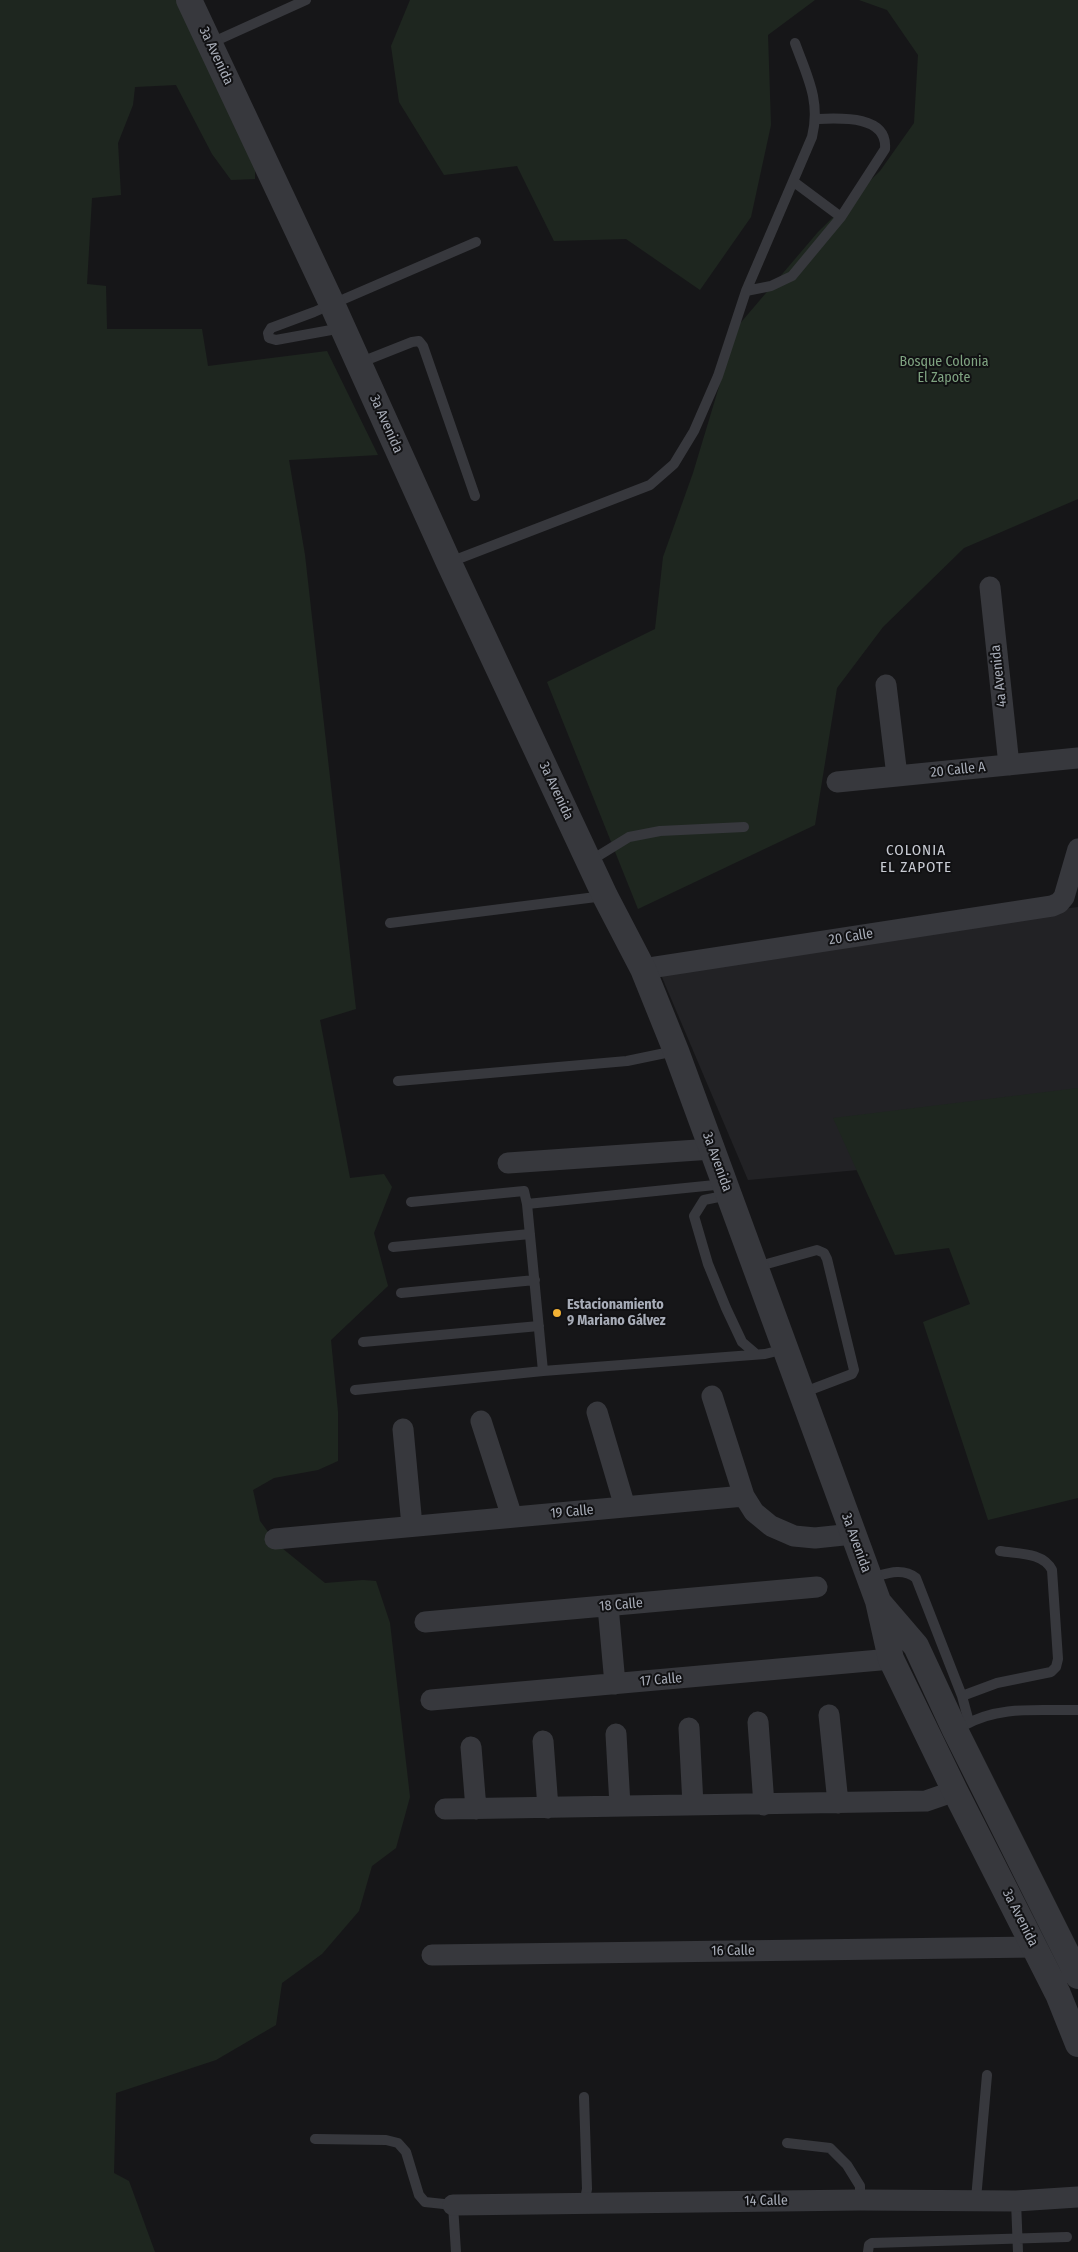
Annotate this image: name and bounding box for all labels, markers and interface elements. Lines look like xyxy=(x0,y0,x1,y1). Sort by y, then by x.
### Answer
street label: 3a Avenida xyxy=(195,24,237,88)
park label: Bosque Colonia El Zapote xyxy=(900,354,988,387)
street label: 3a Avenida xyxy=(366,392,406,456)
street label: 4a Avenida xyxy=(987,644,1011,708)
street label: 3a Avenida xyxy=(535,759,577,823)
street label: 20 Calle A xyxy=(930,759,986,781)
district label: COLONIA EL ZAPOTE xyxy=(879,842,953,877)
street label: 20 Calle xyxy=(828,925,874,949)
street label: 3a Avenida xyxy=(698,1130,736,1194)
place label: Estacionamiento 9 Mariano Gálvez xyxy=(567,1297,666,1330)
marker: Estacionamiento 9 Mariano Gálvez xyxy=(551,1307,563,1319)
street label: 19 Calle xyxy=(550,1502,594,1522)
street label: 3a Avenida xyxy=(837,1511,875,1575)
street label: 18 Calle xyxy=(599,1595,643,1615)
street label: 17 Calle xyxy=(639,1670,683,1690)
street label: 3a Avenida xyxy=(998,1886,1042,1950)
street label: 16 Calle xyxy=(711,1942,755,1960)
street label: 14 Calle xyxy=(744,2192,788,2210)

